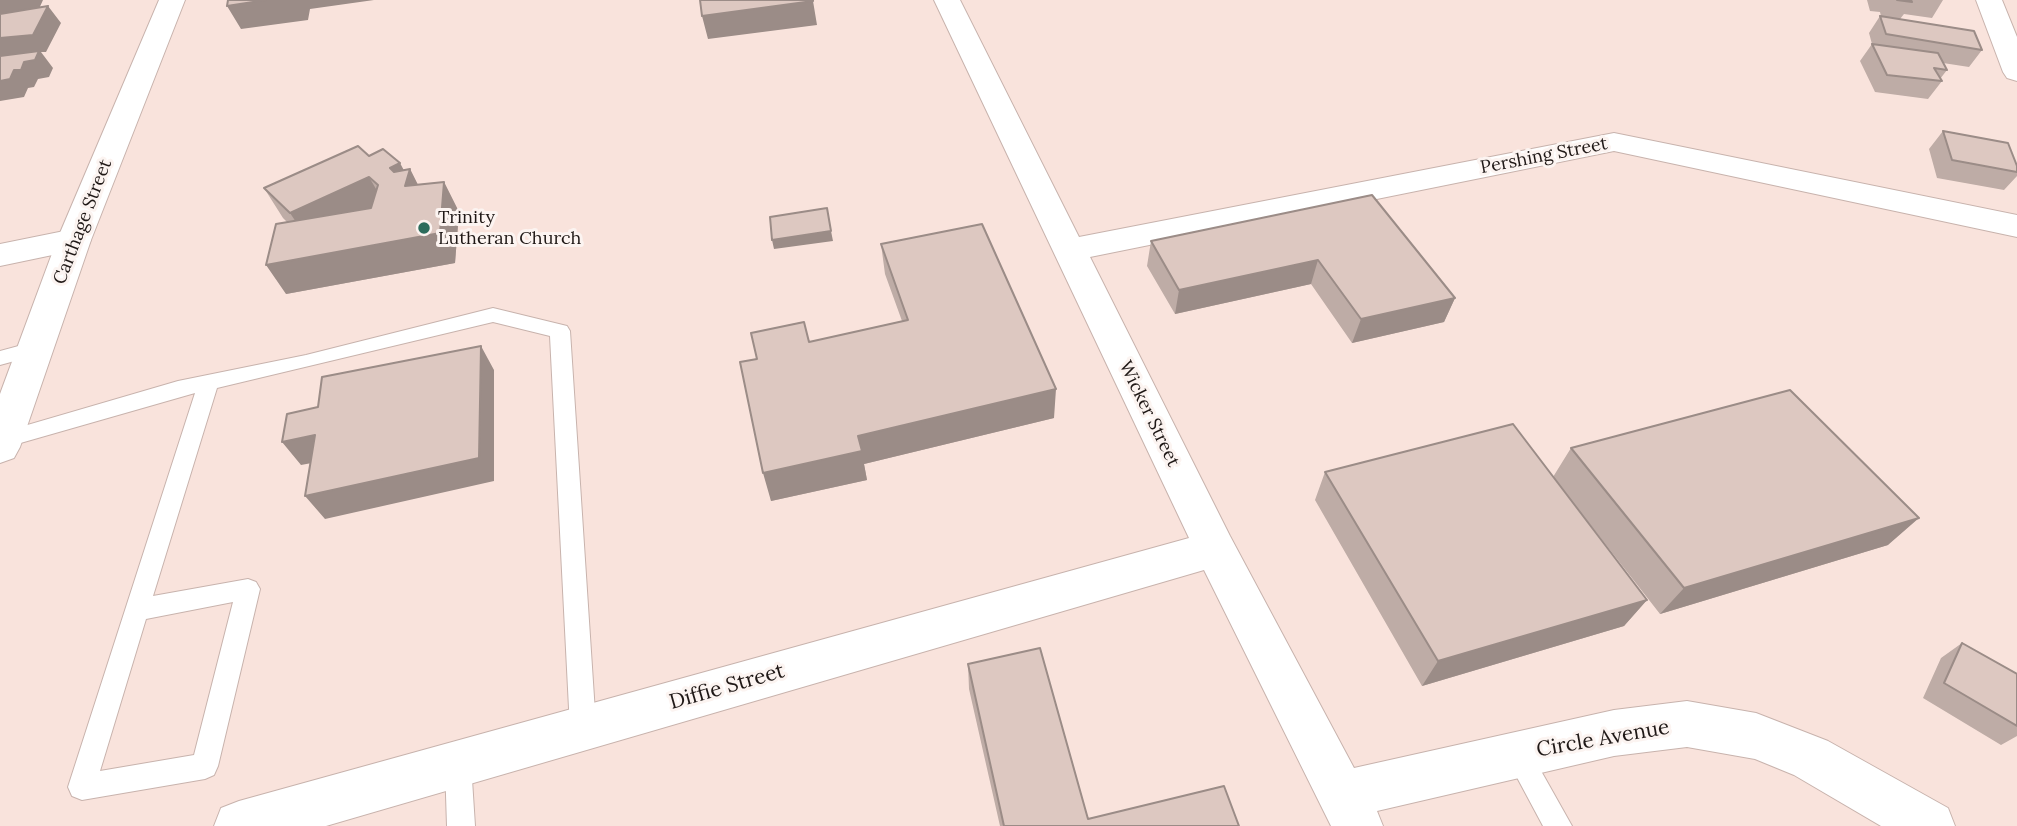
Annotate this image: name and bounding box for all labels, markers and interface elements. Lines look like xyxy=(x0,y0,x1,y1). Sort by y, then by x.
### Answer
street label: Pershing Street xyxy=(1479,133,1609,179)
street label: Carthage Street xyxy=(49,156,117,288)
place label: Trinity Lutheran Church xyxy=(438,207,581,249)
marker: Trinity Lutheran Church xyxy=(416,220,432,236)
street label: Wicker Street xyxy=(1114,358,1184,470)
street label: Diffie Street xyxy=(667,659,787,715)
street label: Circle Avenue xyxy=(1535,715,1671,763)

